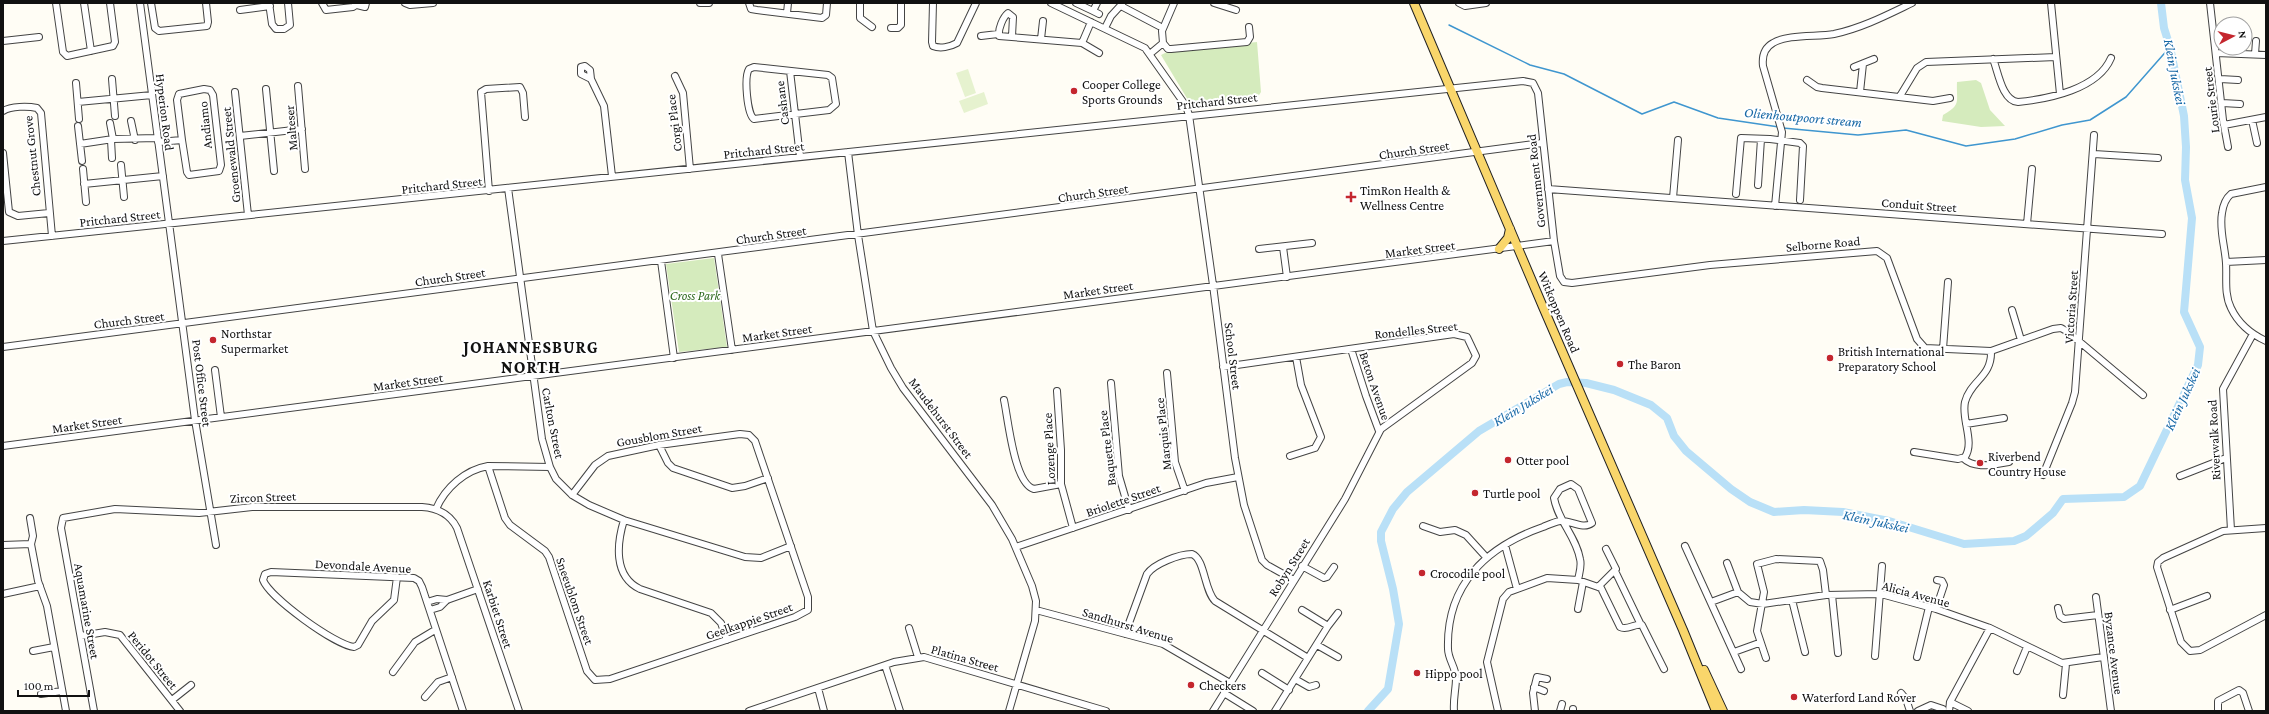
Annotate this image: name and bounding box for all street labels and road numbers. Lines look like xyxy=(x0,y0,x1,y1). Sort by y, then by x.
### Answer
street label: Lourie Street xyxy=(2199,65,2222,134)
street label: Hyperion Road xyxy=(153,73,177,151)
street label: Cashane xyxy=(772,80,792,126)
street label: Pritchard Street xyxy=(1176,89,1259,113)
street label: Corgi Place xyxy=(663,93,685,152)
street label: Andiamo xyxy=(195,101,215,149)
street label: Malteser xyxy=(282,104,300,151)
street label: Groenewald Street xyxy=(218,106,243,204)
street label: Chestnut Grove xyxy=(20,115,44,197)
street label: Government Road xyxy=(1524,133,1548,229)
street label: Pritchard Street xyxy=(723,138,806,162)
street label: Church Street xyxy=(1378,138,1451,162)
street label: Pritchard Street xyxy=(401,173,484,197)
street label: Church Street xyxy=(1057,181,1130,205)
street label: Conduit Street xyxy=(1881,195,1958,215)
street label: Pritchard Street xyxy=(79,206,162,230)
street label: Church Street xyxy=(735,223,808,247)
street label: Selborne Road xyxy=(1785,233,1861,255)
street label: Market Street xyxy=(1384,237,1457,261)
street label: Church Street xyxy=(414,265,487,289)
street label: Witkoppen Road xyxy=(1535,269,1583,355)
street label: Victoria Street xyxy=(2061,269,2081,344)
street label: Market Street xyxy=(1062,278,1135,302)
street label: Church Street xyxy=(93,308,166,332)
street label: Rondelles Street xyxy=(1374,318,1459,342)
street label: Market Street xyxy=(741,321,814,345)
street label: School Street xyxy=(1221,322,1245,391)
street label: Post Office Street xyxy=(189,338,215,428)
street label: Beton Avenue xyxy=(1356,350,1394,422)
street label: Market Street xyxy=(372,370,445,394)
street label: Maudehurst Street xyxy=(906,375,977,462)
street label: Carlton Street xyxy=(539,386,567,461)
street label: Marquis Place xyxy=(1152,397,1174,471)
street label: Riverwalk Road xyxy=(2204,399,2224,481)
street label: Baquette Place xyxy=(1095,409,1119,487)
street label: Market Street xyxy=(51,412,124,436)
street label: Lozenge Place xyxy=(1040,412,1058,486)
street label: Gousblom Street xyxy=(615,420,704,450)
street label: Briolette Street xyxy=(1084,480,1163,520)
street label: Zircon Street xyxy=(230,488,297,506)
street label: Robyn Street xyxy=(1265,534,1313,599)
street label: Sneeublom Street xyxy=(553,555,597,647)
street label: Devondale Avenue xyxy=(314,556,412,576)
street label: Aquamarine Street xyxy=(71,562,103,661)
street label: Karbiet Street xyxy=(480,578,516,651)
street label: Alicia Avenue xyxy=(1880,578,1952,610)
street label: Geelkappie Street xyxy=(704,599,795,643)
street label: Sandhurst Avenue xyxy=(1081,604,1176,646)
street label: Byzance Avenue xyxy=(2101,611,2127,696)
street label: Peridot Street xyxy=(125,628,181,693)
street label: Platina Street xyxy=(929,641,1001,675)

